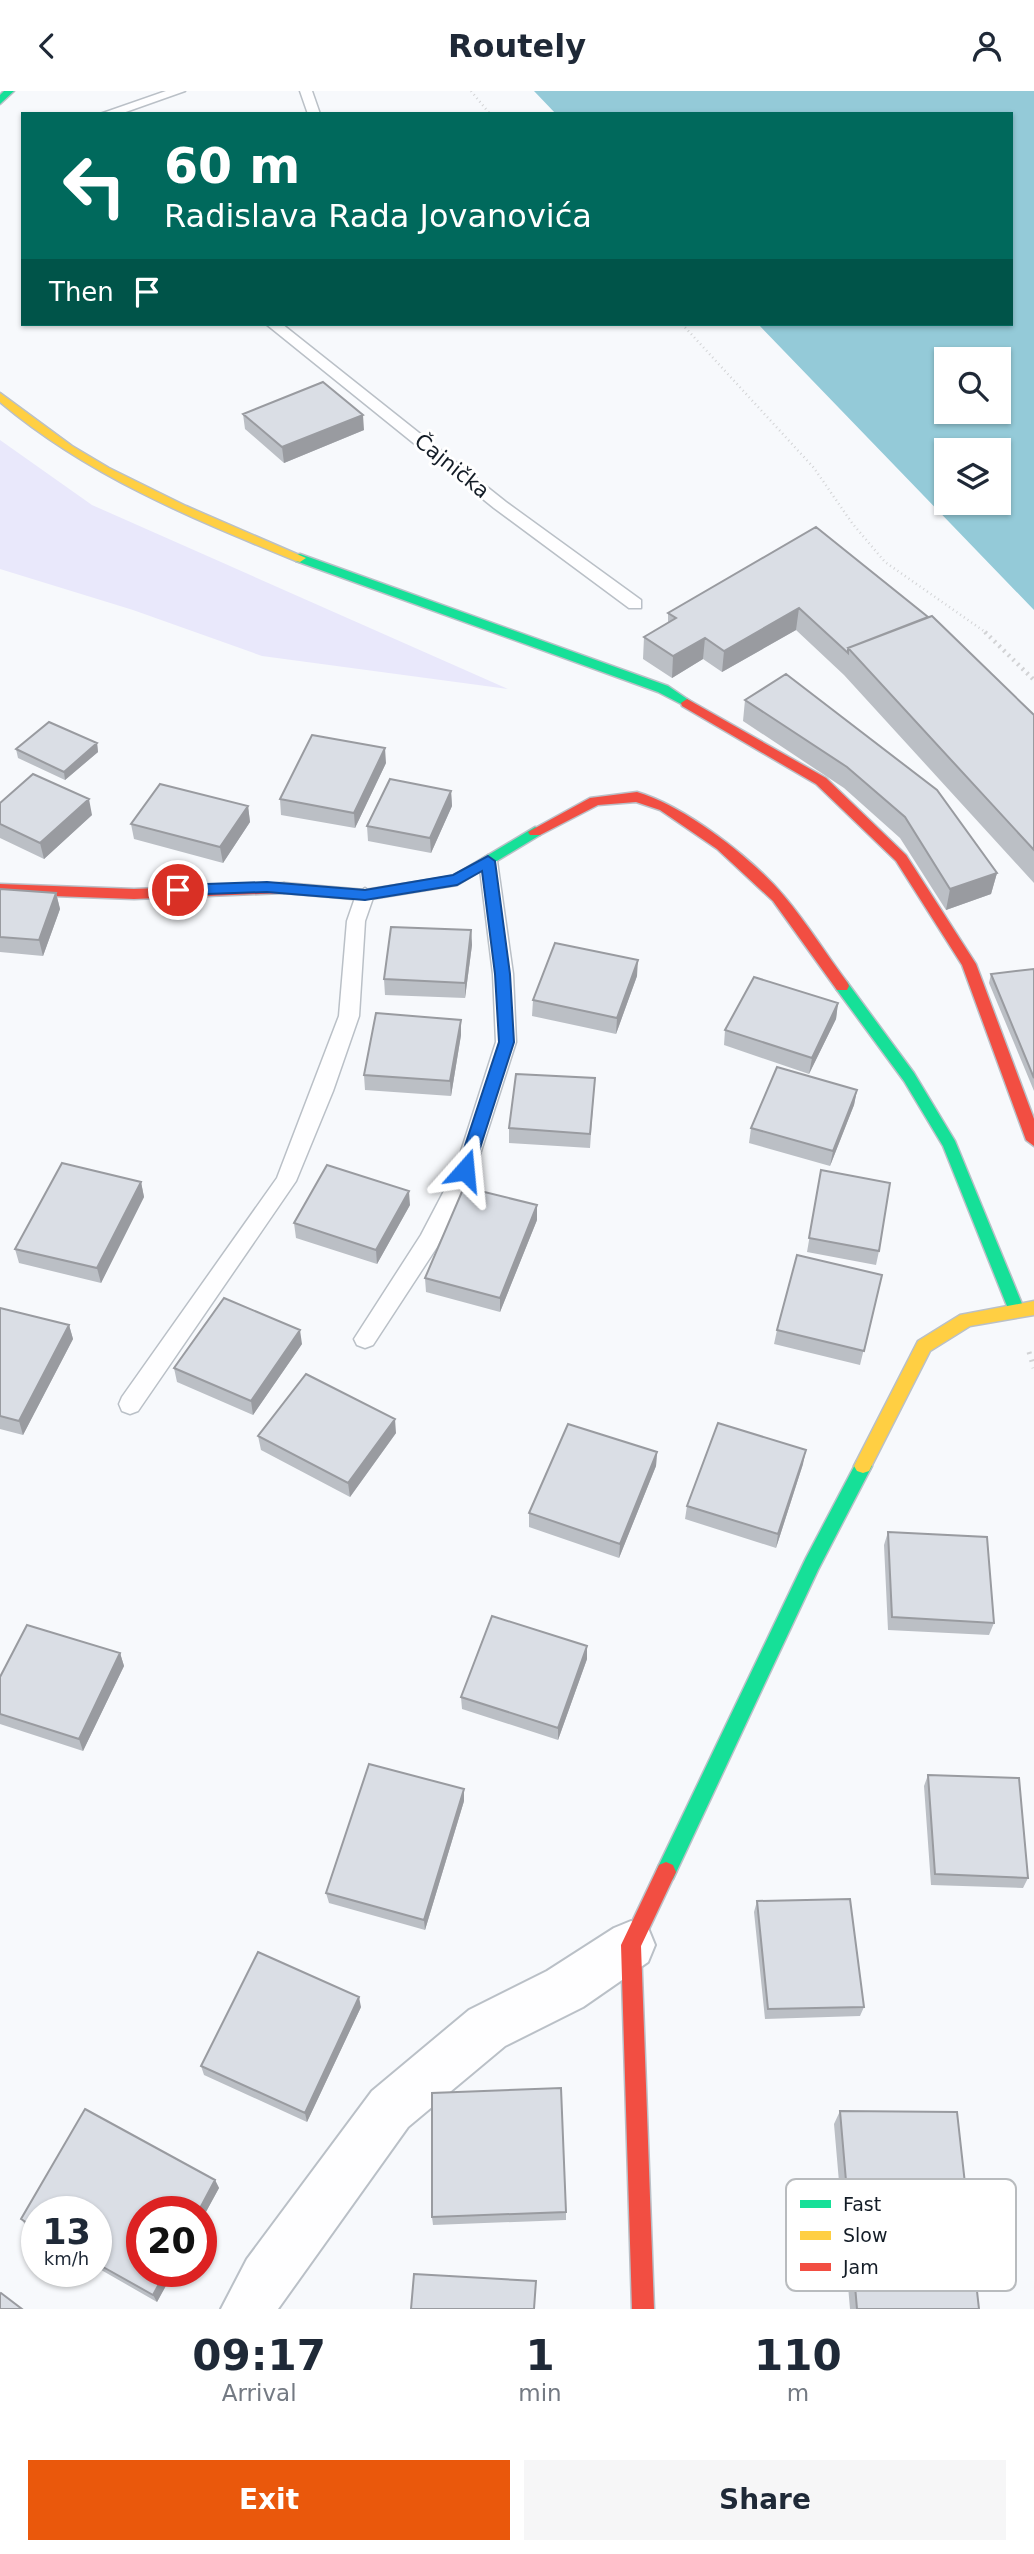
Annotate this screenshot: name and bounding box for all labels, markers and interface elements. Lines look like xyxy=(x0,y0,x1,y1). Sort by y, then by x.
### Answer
icon: back xyxy=(28,27,66,65)
text: Routely xyxy=(448,27,586,65)
icon: person xyxy=(968,27,1006,65)
text: 60 m xyxy=(164,138,300,195)
icon: left xyxy=(49,140,140,231)
text: Radislava Rada Jovanovića xyxy=(164,197,592,235)
icon: arrive xyxy=(128,273,166,311)
text: Then xyxy=(49,277,114,307)
map controls xyxy=(934,347,1011,515)
button: search xyxy=(934,347,1011,424)
street label: Čajnička xyxy=(410,428,495,503)
button: layers xyxy=(934,438,1011,515)
pin xyxy=(148,860,208,920)
icon: arrive xyxy=(159,871,197,909)
position arrow xyxy=(428,1133,502,1207)
legend xyxy=(786,2179,1016,2291)
text: Fast xyxy=(843,2193,881,2215)
speed limit sign: 20 xyxy=(126,2196,217,2287)
text: 13 xyxy=(42,2212,91,2252)
text: Slow xyxy=(843,2224,888,2246)
text: km/h xyxy=(44,2248,89,2269)
text: Jam xyxy=(842,2256,879,2278)
text: 09:17 xyxy=(192,2331,326,2380)
text: 1 xyxy=(525,2331,555,2380)
text: 110 xyxy=(754,2331,842,2380)
text: Arrival xyxy=(222,2380,297,2406)
text: min xyxy=(518,2380,562,2406)
text: m xyxy=(787,2380,809,2406)
button: Exit xyxy=(28,2460,510,2540)
button: Share xyxy=(524,2460,1006,2540)

